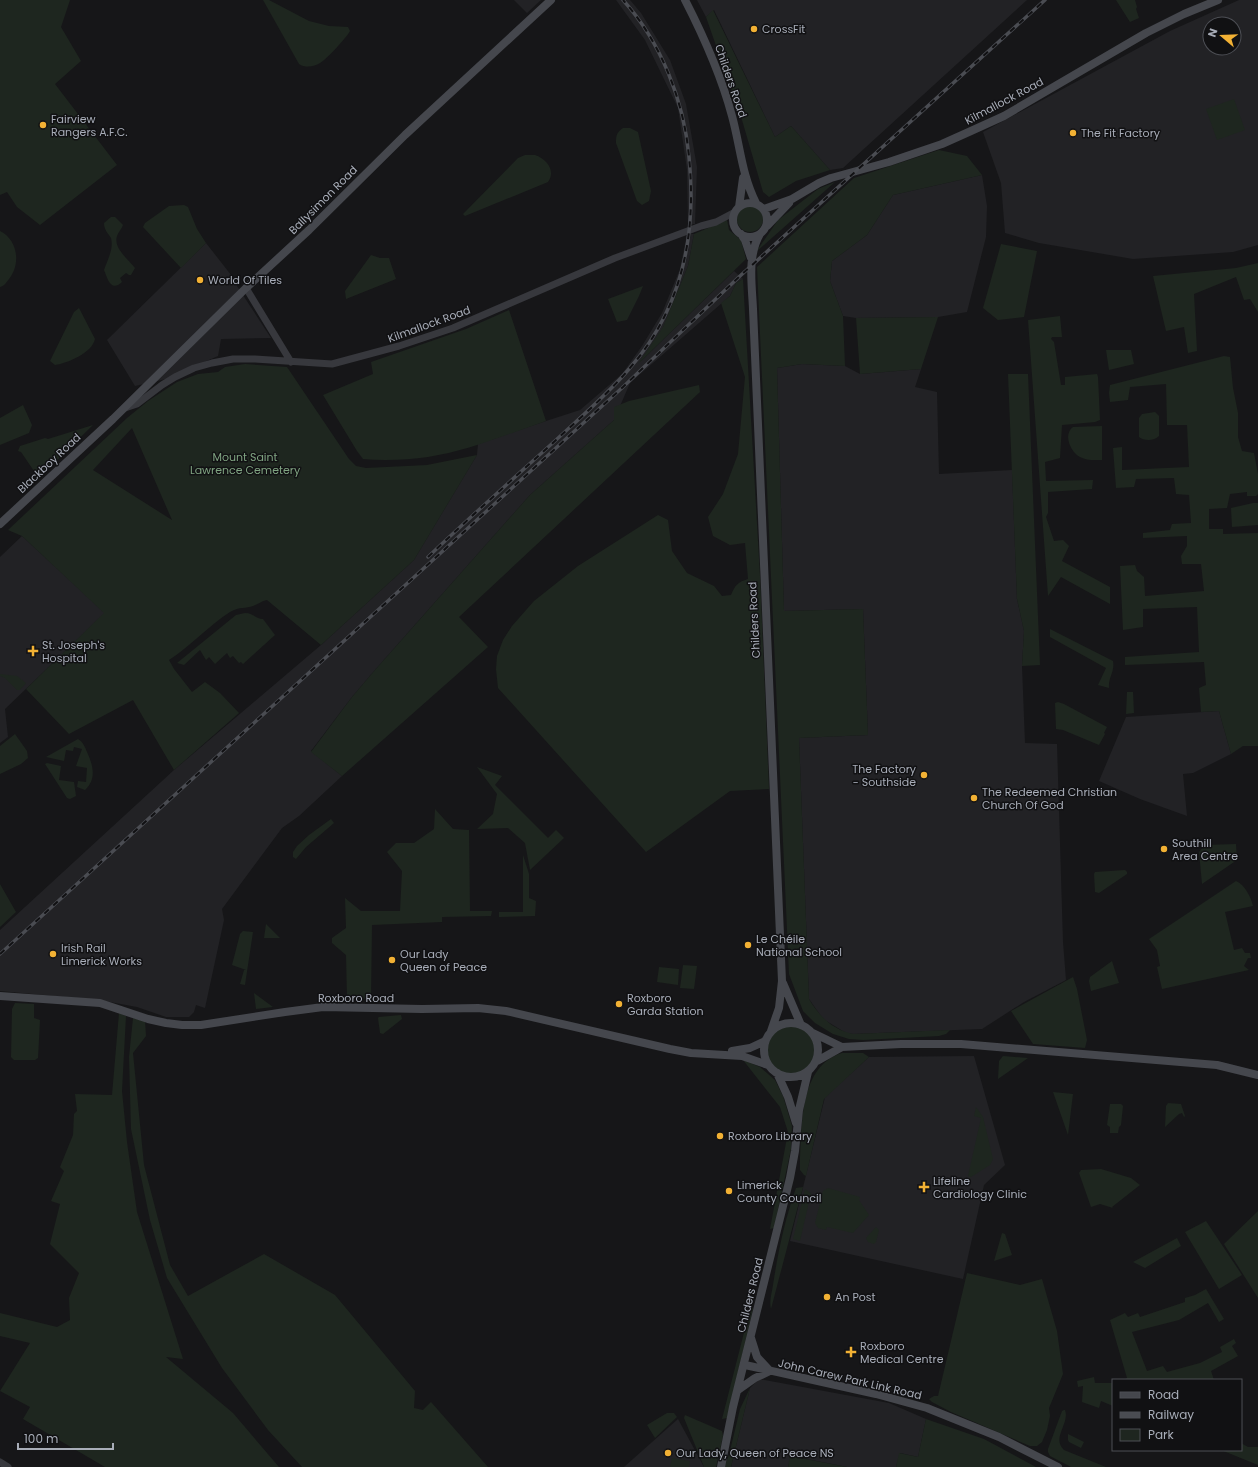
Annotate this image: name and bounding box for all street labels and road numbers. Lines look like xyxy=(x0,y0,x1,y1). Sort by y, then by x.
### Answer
street label: Childers Road xyxy=(711,42,751,120)
street label: Kilmallock Road xyxy=(962,73,1046,129)
street label: Ballysimon Road xyxy=(285,162,361,238)
street label: Kilmallock Road xyxy=(385,302,473,346)
street label: Blackboy Road xyxy=(14,429,84,497)
street label: Childers Road xyxy=(744,581,764,659)
street label: Roxboro Road xyxy=(318,990,394,1006)
street label: Childers Road xyxy=(733,1256,767,1334)
street label: John Carew Park Link Road xyxy=(777,1355,923,1403)

